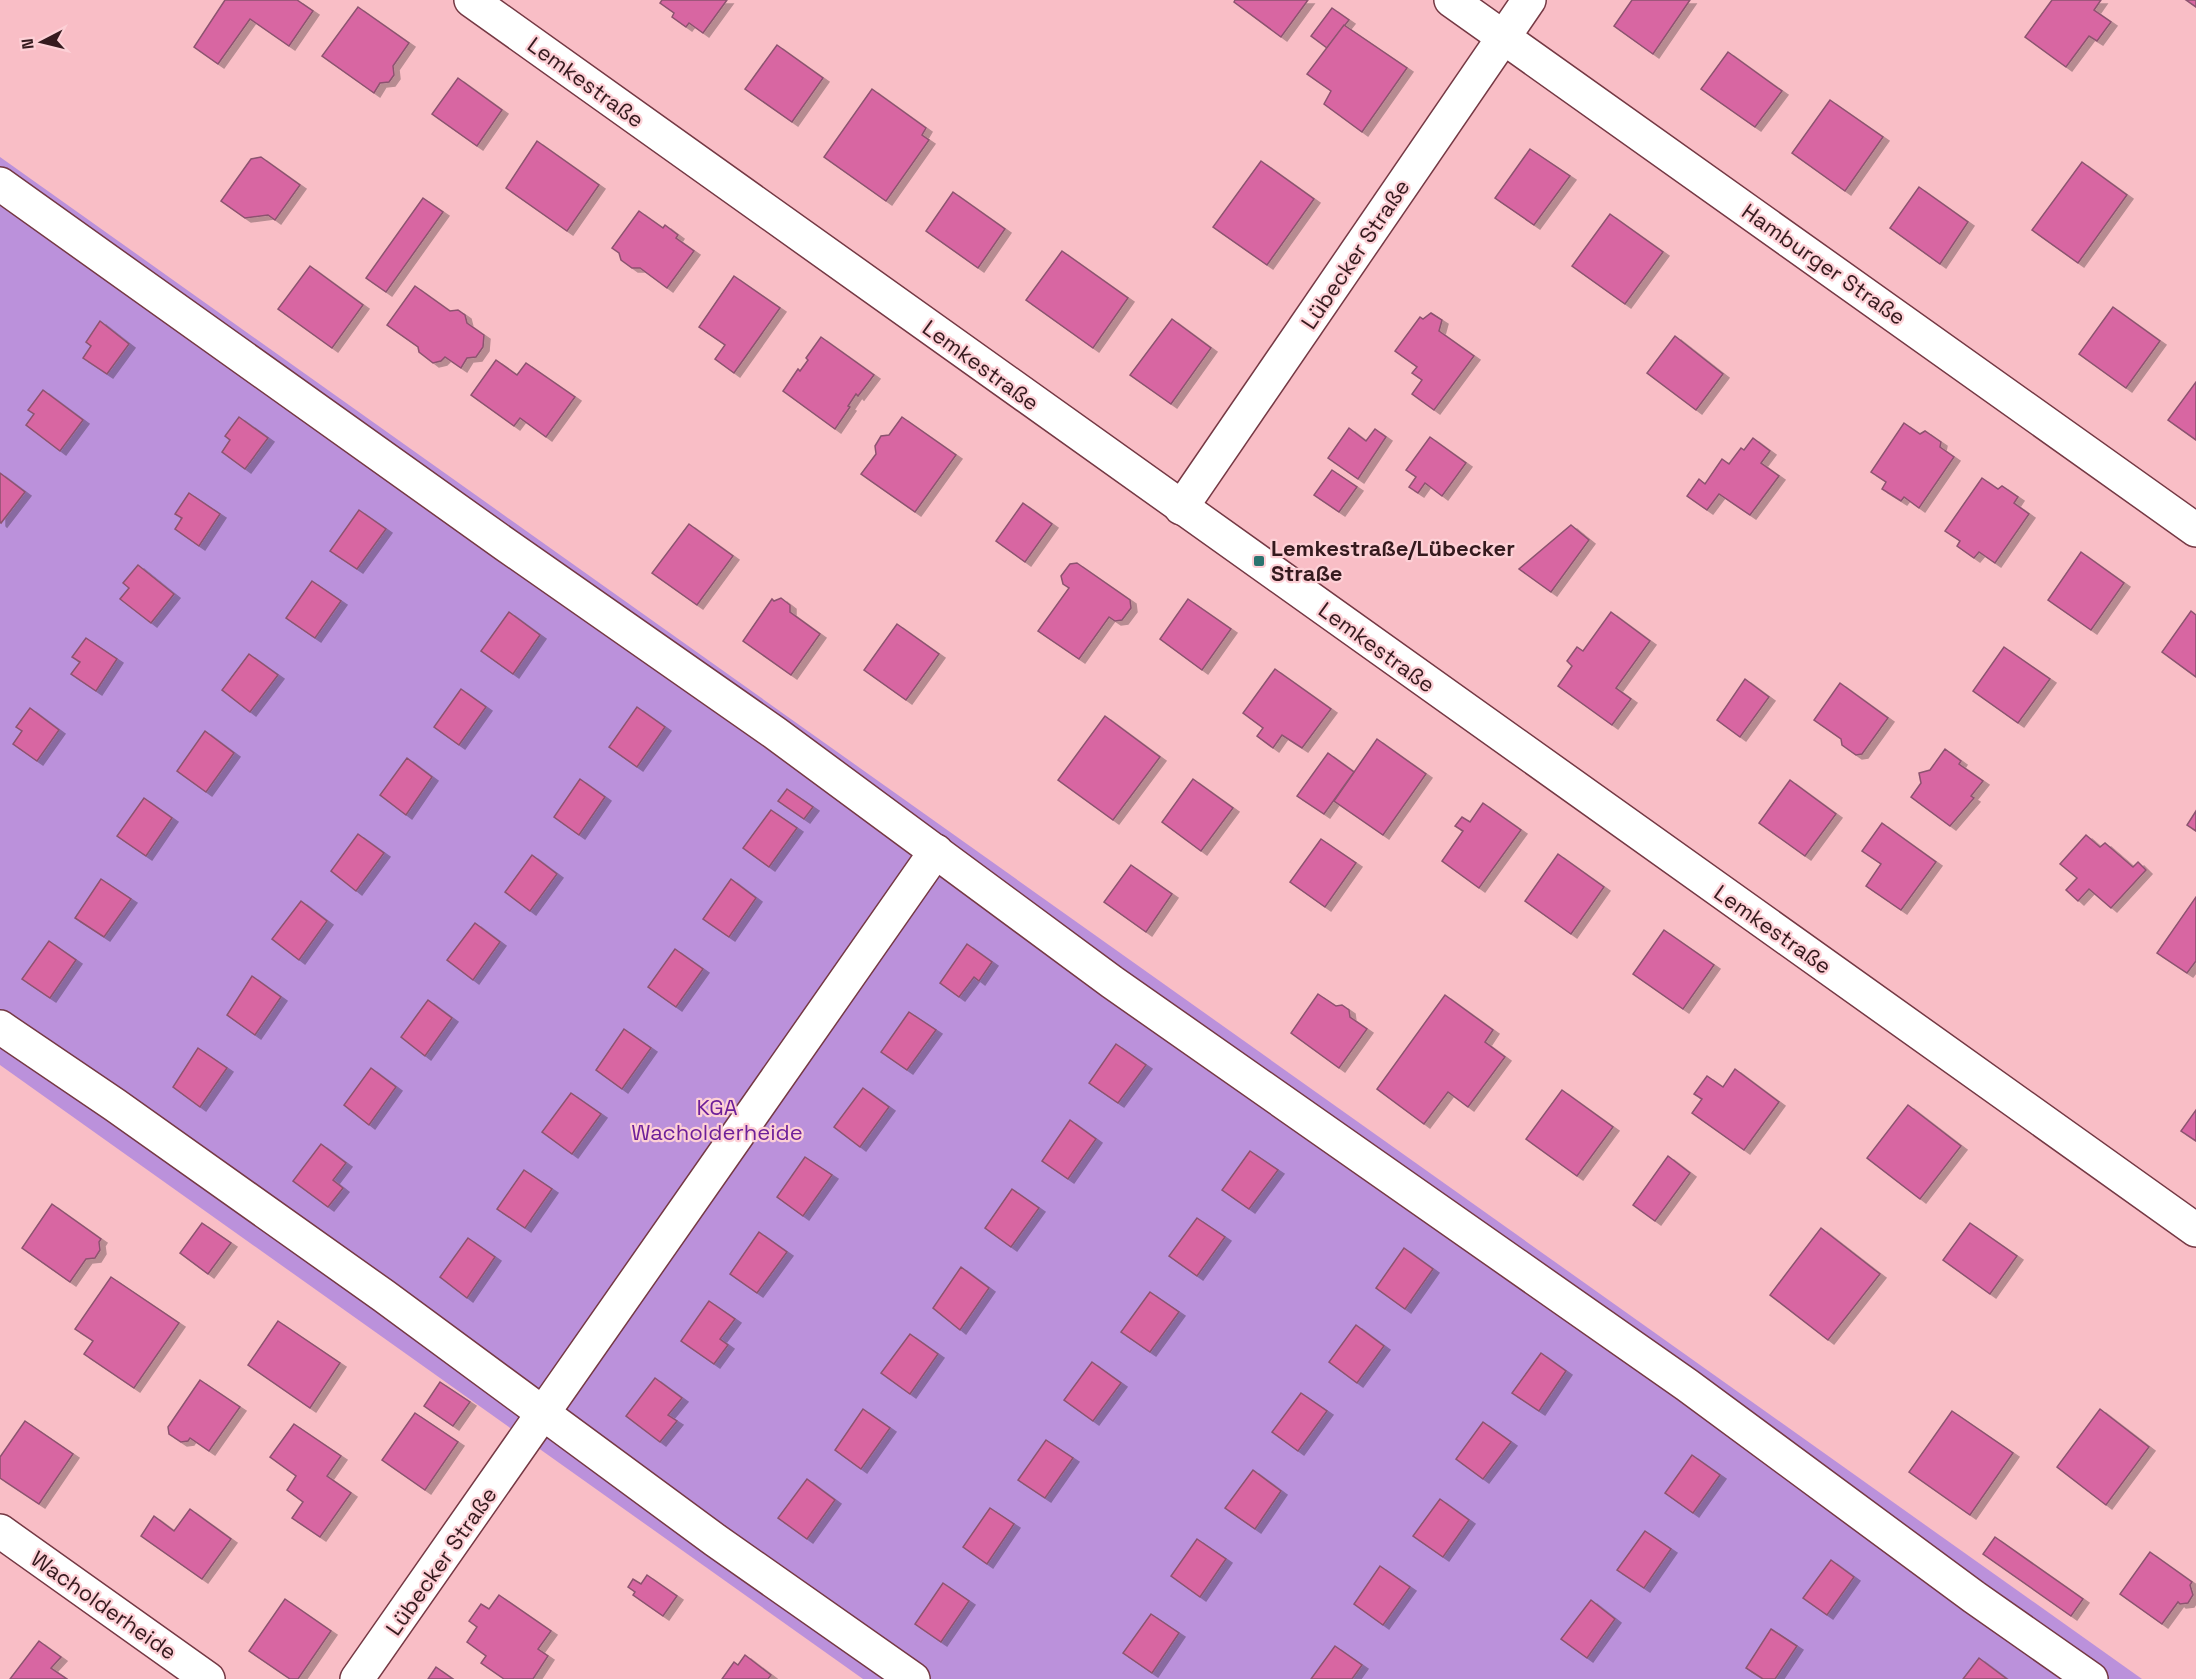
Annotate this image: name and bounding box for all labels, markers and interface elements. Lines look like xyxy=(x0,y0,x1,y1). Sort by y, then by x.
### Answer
north arrow xyxy=(12,12,72,72)
street label: Lemkestraße xyxy=(522,30,650,134)
text: N xyxy=(17,37,39,50)
street label: Lübecker Straße xyxy=(1294,174,1416,334)
street label: Hamburger Straße xyxy=(1737,197,1911,331)
street label: Lemkestraße xyxy=(917,313,1045,417)
place label: Lemkestraße/Lübecker Straße xyxy=(1271,534,1515,587)
marker: Lemkestraße/Lübecker Straße xyxy=(1252,554,1266,568)
street label: Lemkestraße xyxy=(1313,595,1441,699)
street label: Lemkestraße xyxy=(1709,878,1837,980)
park label: KGA Wacholderheide xyxy=(631,1093,803,1146)
street label: Lübecker Straße xyxy=(379,1481,503,1641)
street label: Wacholderheide xyxy=(26,1544,182,1666)

